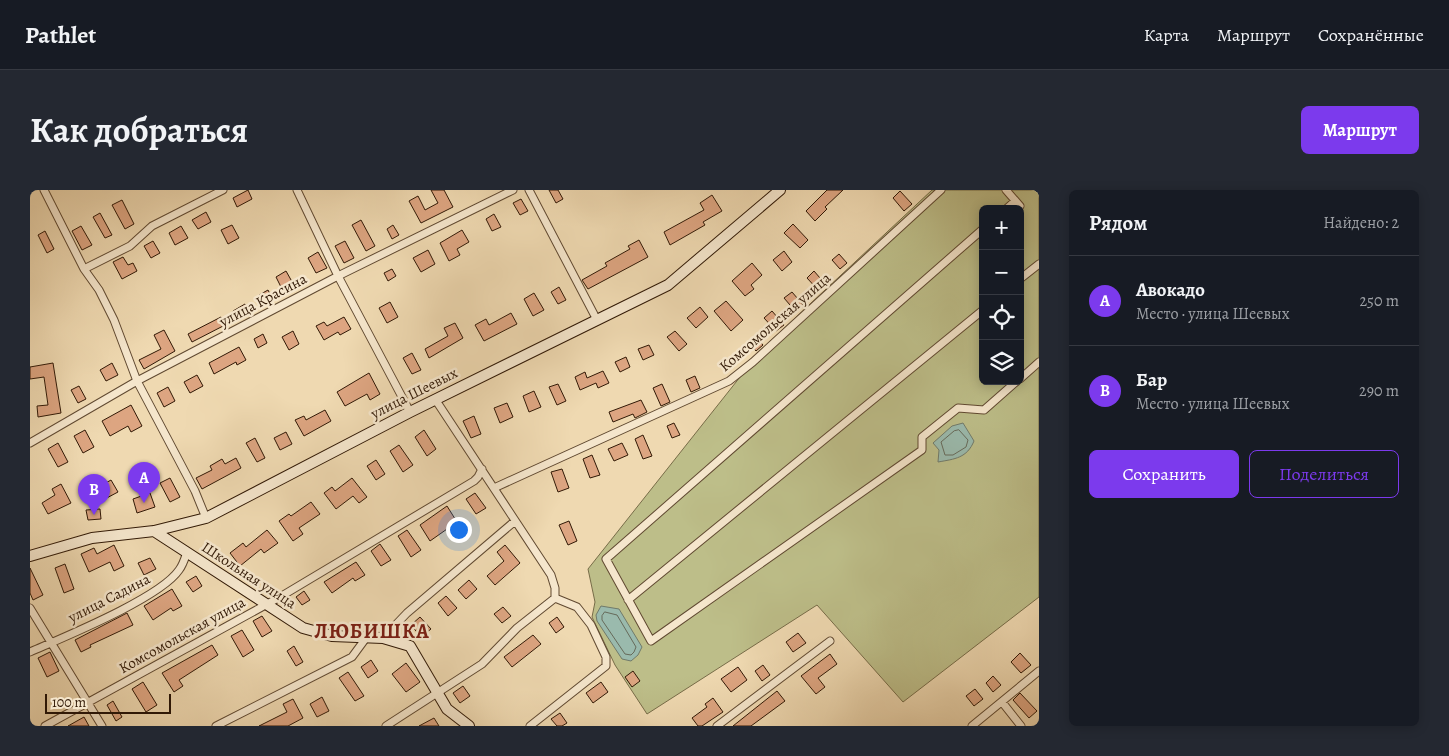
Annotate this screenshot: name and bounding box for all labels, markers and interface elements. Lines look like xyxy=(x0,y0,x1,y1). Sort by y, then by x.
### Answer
text: Pathlet xyxy=(25,19,96,51)
text: Карта xyxy=(1144,23,1189,47)
text: Маршрут xyxy=(1217,23,1290,47)
text: Сохранённые xyxy=(1318,23,1424,47)
text: Как добраться xyxy=(30,106,248,154)
button: Маршрут xyxy=(1301,106,1419,154)
map controls xyxy=(979,205,1024,385)
button: + xyxy=(979,205,1024,250)
text: Рядом xyxy=(1089,209,1147,237)
text: Найдено: 2 xyxy=(1323,212,1399,234)
button: − xyxy=(979,250,1024,295)
street label: Комсомольская улица xyxy=(715,268,835,376)
street label: улица Красина xyxy=(215,269,310,332)
text: Авокадо xyxy=(1136,277,1205,303)
text: A xyxy=(1100,290,1110,312)
text: 250 m xyxy=(1360,290,1399,312)
button: locate xyxy=(979,295,1024,340)
text: Место · улица Шеевых xyxy=(1136,303,1290,325)
button: layers xyxy=(979,340,1024,385)
street label: улица Шеевых xyxy=(366,362,461,424)
text: Бар xyxy=(1136,367,1167,393)
text: B xyxy=(1100,380,1110,402)
text: 290 m xyxy=(1359,380,1399,402)
text: Место · улица Шеевых xyxy=(1136,393,1290,415)
button: Сохранить xyxy=(1089,450,1239,498)
button: Поделиться xyxy=(1249,450,1399,498)
pin: A xyxy=(128,462,160,503)
pin: B xyxy=(78,474,110,515)
your location xyxy=(446,517,472,543)
street label: Школьная улица xyxy=(198,537,300,613)
street label: улица Садина xyxy=(64,569,153,628)
street label: Комсомольская улица xyxy=(115,592,249,678)
district label: ЛЮБИШКА xyxy=(314,618,430,645)
scale bar xyxy=(45,691,171,714)
text: 100 m xyxy=(52,693,86,712)

